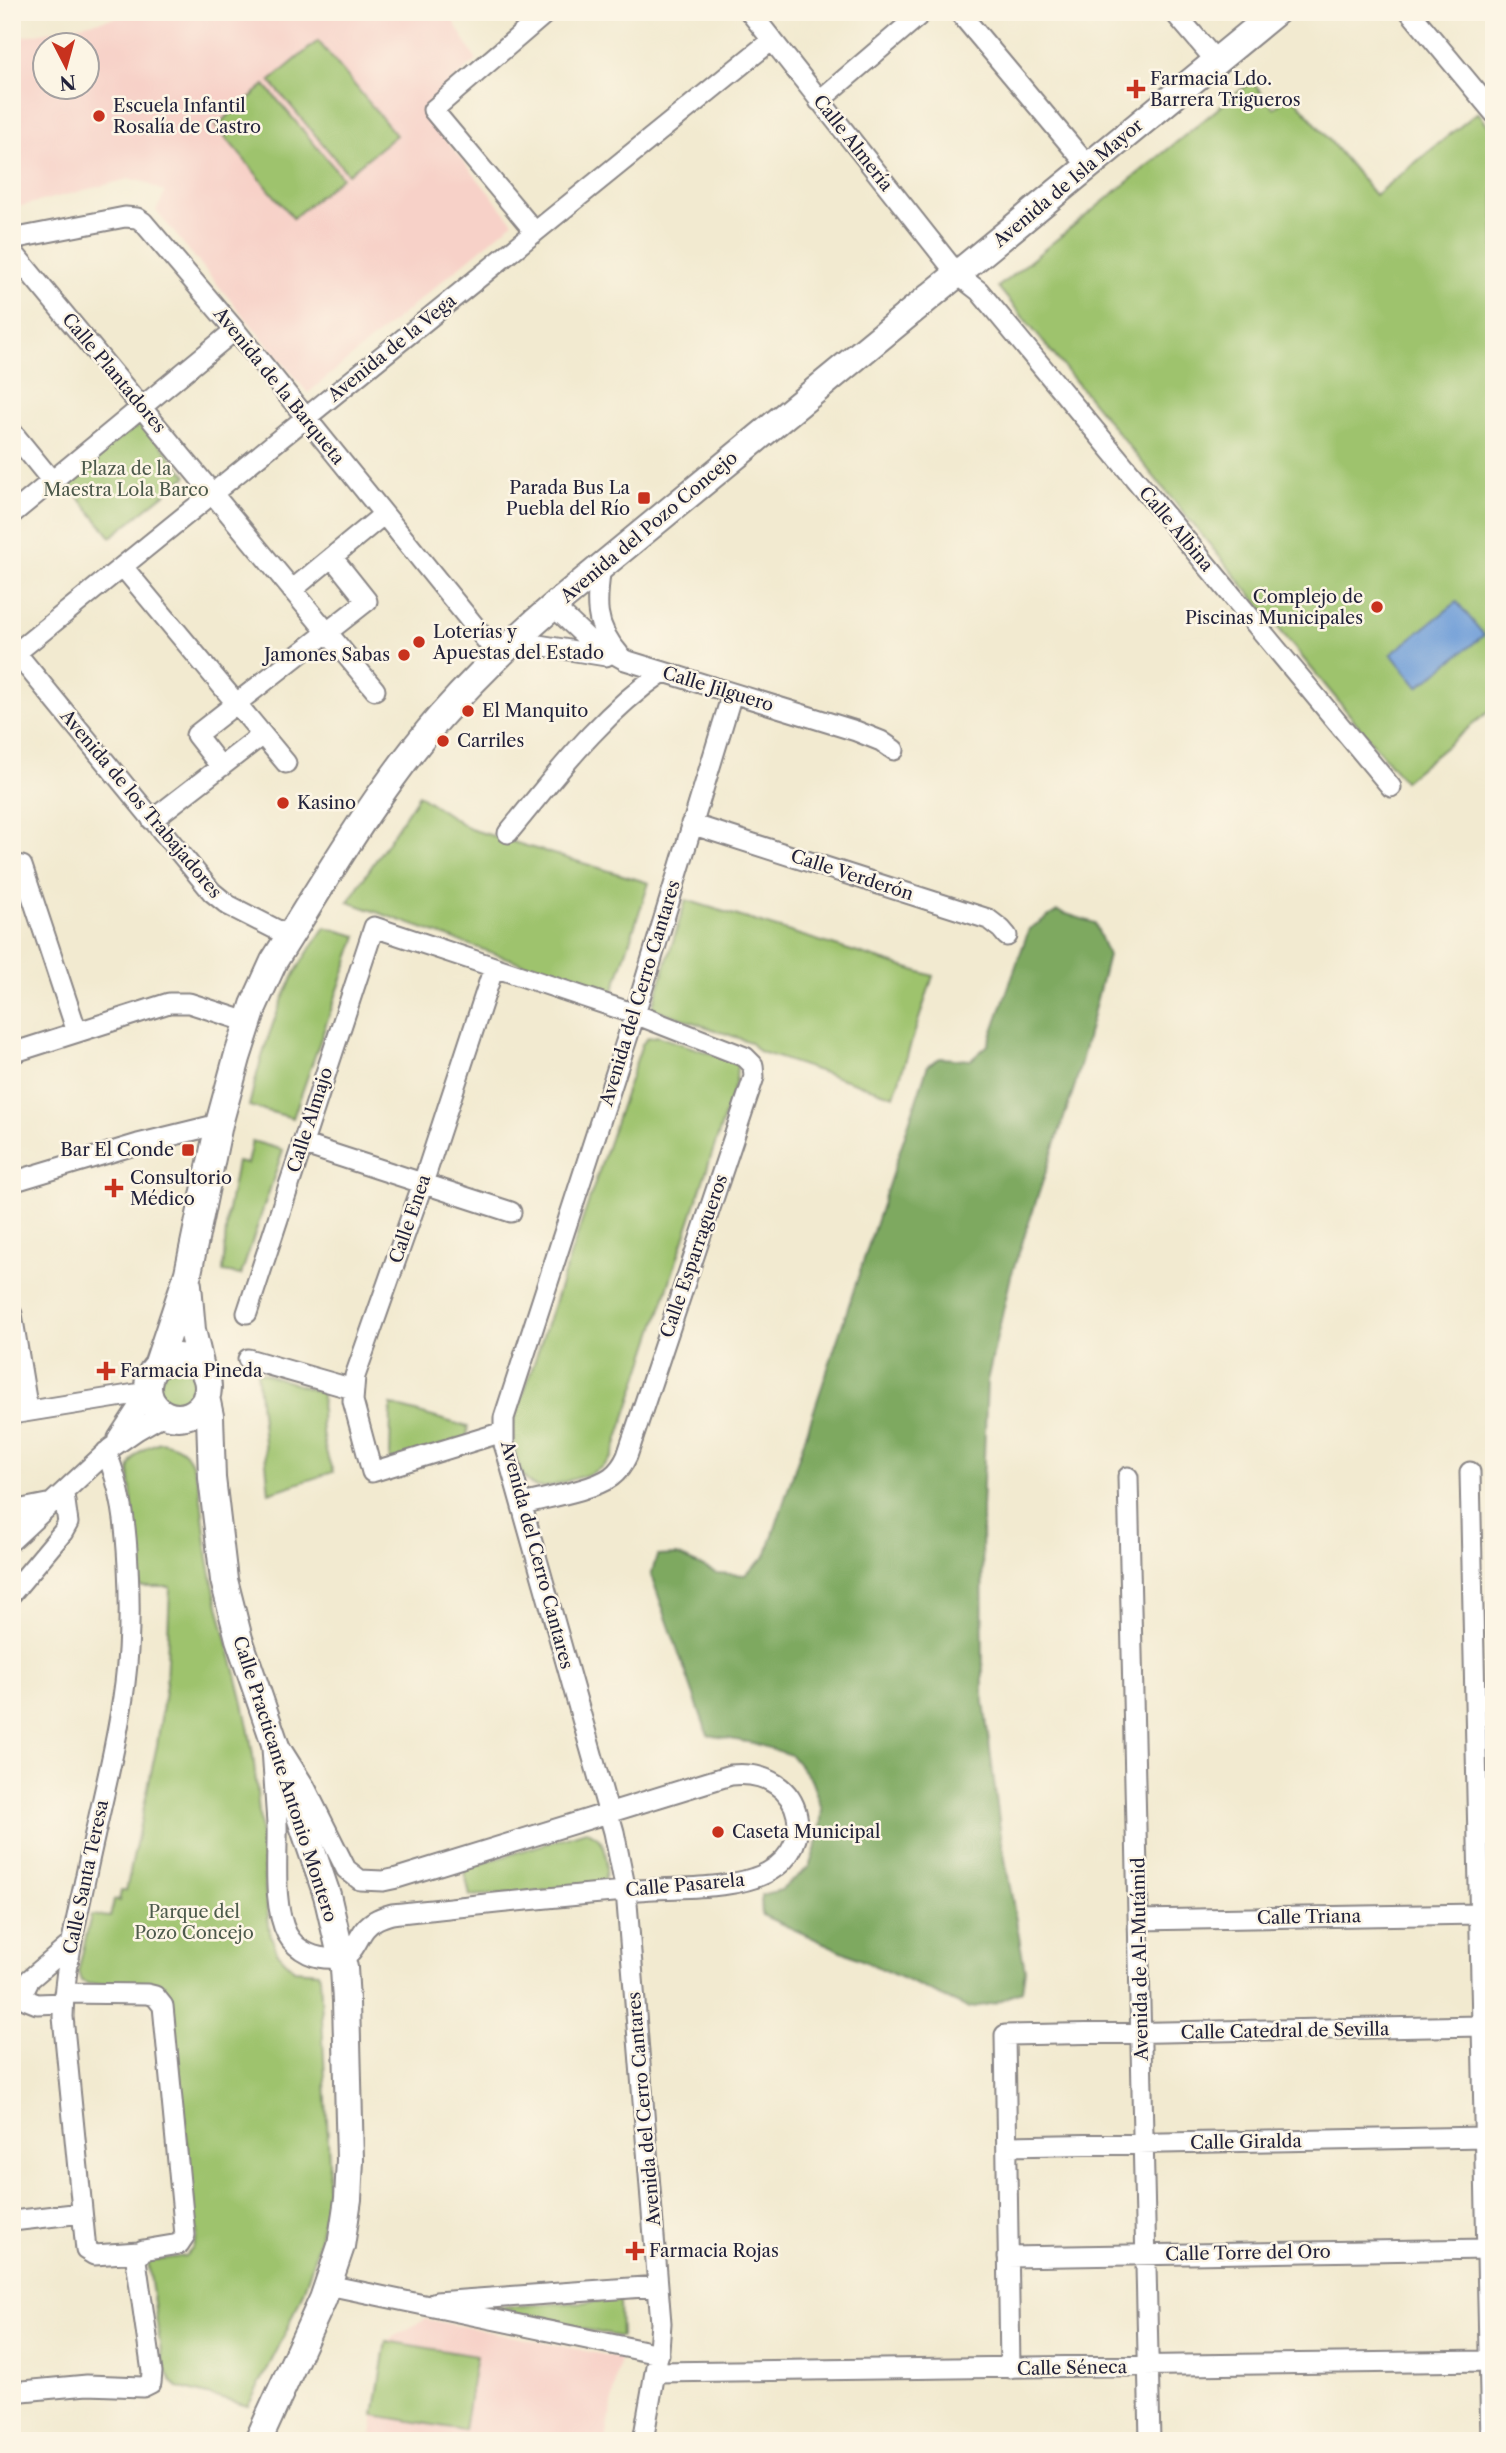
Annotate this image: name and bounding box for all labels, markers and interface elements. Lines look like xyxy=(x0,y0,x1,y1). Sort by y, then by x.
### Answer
north arrow xyxy=(32,32,102,102)
place label: Farmacia Ldo. Barrera Trigueros xyxy=(1150,68,1301,111)
text: N xyxy=(58,70,77,95)
marker: Farmacia Ldo. Barrera Trigueros xyxy=(1128,81,1144,97)
street label: Calle Almería xyxy=(809,90,898,196)
place label: Escuela Infantil Rosalía de Castro xyxy=(113,95,261,138)
marker: Escuela Infantil Rosalía de Castro xyxy=(91,108,107,124)
street label: Avenida de Isla Mayor xyxy=(988,114,1148,253)
street label: Avenida de la Vega xyxy=(323,289,461,407)
street label: Avenida de la Barqueta xyxy=(208,302,350,469)
street label: Calle Plantadores xyxy=(57,308,171,438)
street label: Avenida del Pozo Concejo xyxy=(555,447,742,608)
park label: Plaza de la Maestra Lola Barco xyxy=(43,458,209,501)
place label: Parada Bus La Puebla del Río xyxy=(506,477,630,520)
street label: Calle Albina xyxy=(1134,482,1218,576)
marker: Parada Bus La Puebla del Río xyxy=(636,490,652,506)
place label: Complejo de Piscinas Municipales xyxy=(1185,586,1363,629)
marker: Complejo de Piscinas Municipales xyxy=(1369,599,1385,615)
place label: Loterías y Apuestas del Estado xyxy=(432,621,604,664)
marker: Loterías y Apuestas del Estado xyxy=(411,634,427,650)
place label: Jamones Sabas xyxy=(261,644,390,666)
marker: Jamones Sabas xyxy=(396,647,412,663)
street label: Calle Jilguero xyxy=(660,662,776,716)
place label: El Manquito xyxy=(482,700,588,722)
marker: El Manquito xyxy=(460,703,476,719)
street label: Avenida de los Trabajadores xyxy=(55,704,226,903)
place label: Carriles xyxy=(457,730,524,752)
marker: Carriles xyxy=(435,733,451,749)
place label: Kasino xyxy=(297,792,356,814)
marker: Kasino xyxy=(275,795,291,811)
street label: Calle Verderón xyxy=(788,845,916,905)
street label: Avenida del Cerro Cantares xyxy=(595,877,685,1110)
street label: Calle Almajo xyxy=(283,1065,337,1175)
place label: Bar El Conde xyxy=(60,1139,174,1161)
marker: Bar El Conde xyxy=(180,1142,196,1158)
place label: Consultorio Médico xyxy=(130,1167,232,1210)
street label: Calle Enea xyxy=(385,1171,436,1266)
street label: Calle Esparragueros xyxy=(656,1171,732,1341)
marker: Consultorio Médico xyxy=(104,1178,124,1198)
place label: Farmacia Pineda xyxy=(120,1360,263,1382)
marker: Farmacia Pineda xyxy=(98,1363,114,1379)
street label: Avenida del Cerro Cantares xyxy=(496,1438,578,1671)
street label: Calle Practicante Antonio Montero xyxy=(228,1633,342,1925)
street label: Calle Santa Teresa xyxy=(59,1797,113,1956)
place label: Caseta Municipal xyxy=(732,1821,880,1843)
marker: Caseta Municipal xyxy=(710,1824,726,1840)
street label: Avenida de Al-Mutámid xyxy=(1127,1857,1153,2062)
street label: Calle Pasarela xyxy=(624,1869,746,1901)
park label: Parque del Pozo Concejo xyxy=(134,1901,254,1944)
street label: Calle Triana xyxy=(1257,1905,1362,1929)
street label: Avenida del Cerro Cantares xyxy=(623,1991,665,2228)
street label: Calle Catedral de Sevilla xyxy=(1181,2018,1390,2044)
street label: Calle Giralda xyxy=(1190,2130,1303,2154)
place label: Farmacia Rojas xyxy=(649,2240,779,2262)
street label: Calle Torre del Oro xyxy=(1165,2241,1331,2265)
marker: Farmacia Rojas xyxy=(627,2243,643,2259)
street label: Calle Séneca xyxy=(1017,2356,1128,2380)

